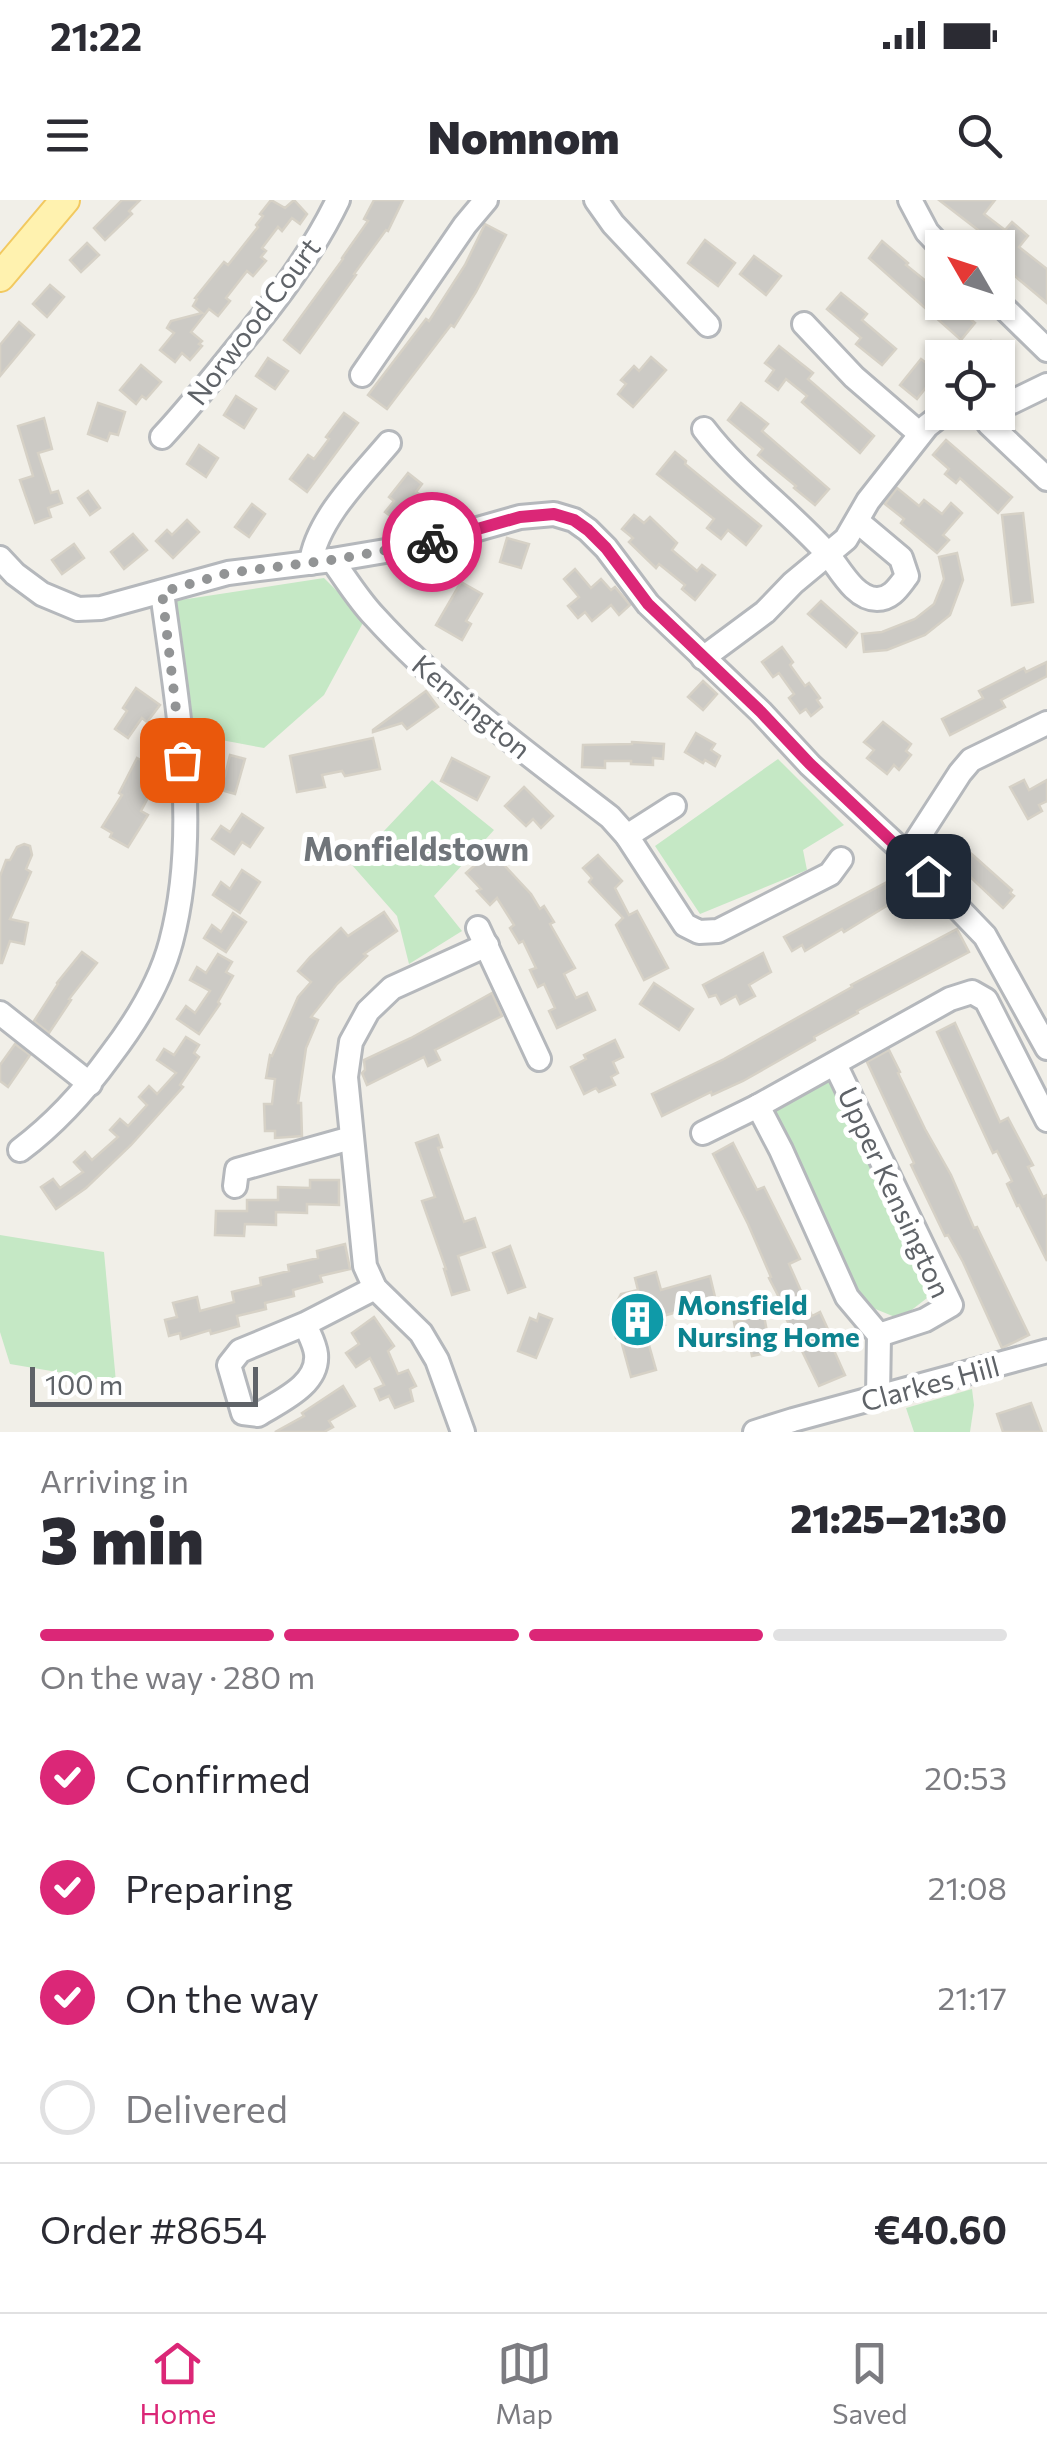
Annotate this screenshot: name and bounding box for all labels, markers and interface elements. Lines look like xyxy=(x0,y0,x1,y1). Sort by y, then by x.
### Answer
text: 21:22 xyxy=(50,12,142,59)
icon: menu xyxy=(40,108,95,163)
text: Nomnom xyxy=(427,108,620,163)
icon: search xyxy=(952,108,1007,163)
north arrow xyxy=(925,230,1015,320)
map controls xyxy=(925,230,1015,430)
street label: Norwood Court xyxy=(179,231,327,411)
button: locate xyxy=(925,340,1015,430)
courier xyxy=(382,492,482,592)
icon: bike xyxy=(405,515,460,570)
street label: Kensington xyxy=(406,647,538,765)
pin xyxy=(140,718,225,803)
icon: bag xyxy=(155,733,210,788)
district label: Monfieldstown xyxy=(303,828,529,868)
pin xyxy=(886,834,971,919)
icon: home xyxy=(901,849,956,904)
street label: Upper Kensington xyxy=(831,1081,959,1303)
place label: Monsfield Nursing Home xyxy=(677,1287,860,1353)
building icon: Monsfield Nursing Home xyxy=(608,1290,668,1350)
street label: Clarkes Hill xyxy=(857,1348,1003,1418)
scale bar xyxy=(30,1362,258,1406)
text: 100 m xyxy=(45,1367,123,1401)
text: Arriving in xyxy=(40,1460,189,1500)
text: 21:25–21:30 xyxy=(790,1494,1007,1541)
text: 3 min xyxy=(40,1498,204,1577)
text: On the way · 280 m xyxy=(40,1656,315,1696)
icon: check xyxy=(40,1750,95,1805)
text: Confirmed xyxy=(125,1754,311,1801)
text: 20:53 xyxy=(924,1757,1007,1797)
icon: check xyxy=(40,1860,95,1915)
text: Preparing xyxy=(125,1864,293,1911)
text: 21:08 xyxy=(928,1867,1007,1907)
icon: check xyxy=(40,1970,95,2025)
text: On the way xyxy=(125,1974,319,2021)
text: 21:17 xyxy=(937,1977,1007,2017)
text: Delivered xyxy=(125,2084,288,2131)
text: Order #8654 xyxy=(40,2205,267,2252)
text: €40.60 xyxy=(874,2205,1007,2252)
tab: Home xyxy=(139,2336,216,2430)
tab: Map xyxy=(495,2336,553,2430)
tab: Saved xyxy=(832,2336,908,2430)

